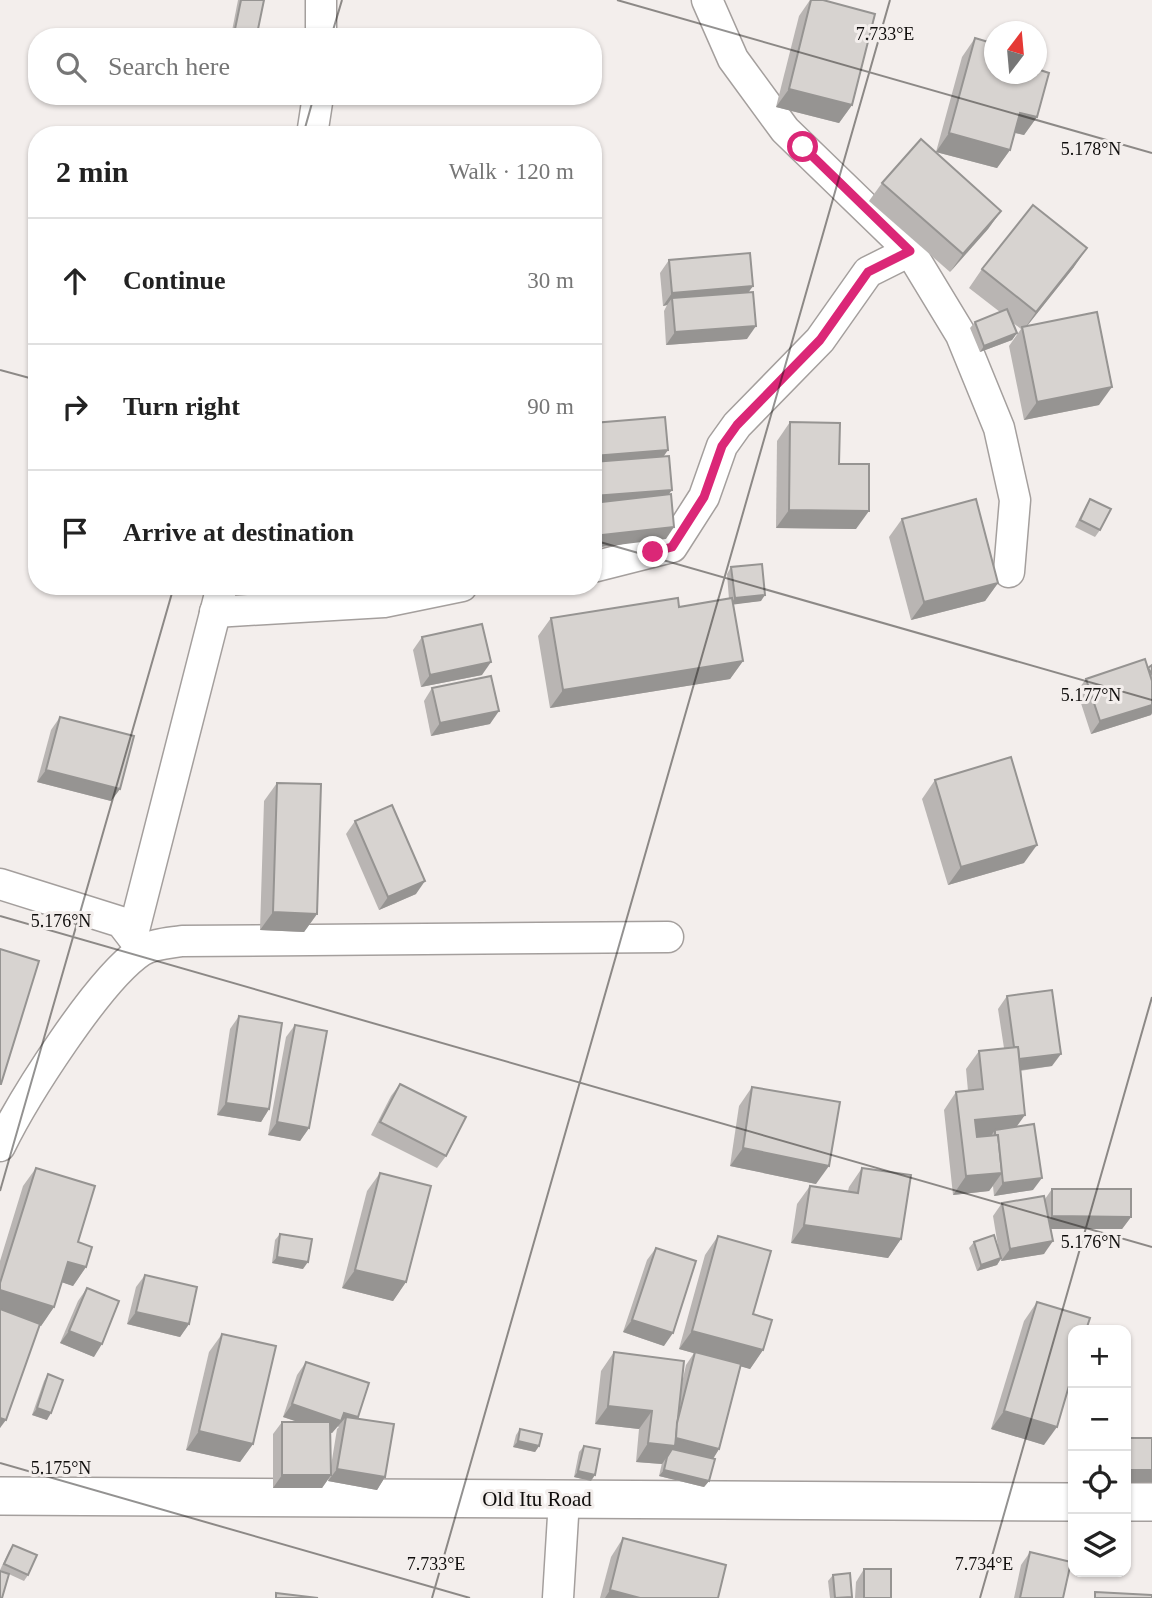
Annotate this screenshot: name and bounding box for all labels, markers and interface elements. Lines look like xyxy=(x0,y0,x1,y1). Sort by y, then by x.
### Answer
north arrow xyxy=(984,21,1047,84)
text: 7.733°E xyxy=(856,24,914,44)
search box xyxy=(28,28,602,105)
icon: search xyxy=(52,48,90,86)
text: Search here xyxy=(108,52,230,81)
route start xyxy=(787,131,818,162)
text: 5.178°N xyxy=(1061,139,1121,159)
text: 2 min xyxy=(56,155,129,188)
text: Walk · 120 m xyxy=(449,159,574,184)
icon: ahead xyxy=(56,262,94,300)
text: Continue xyxy=(123,266,226,295)
text: 30 m xyxy=(527,268,574,293)
icon: right xyxy=(56,388,94,426)
text: Turn right xyxy=(123,392,240,421)
text: 90 m xyxy=(527,394,574,419)
icon: arrive xyxy=(56,514,94,552)
text: Arrive at destination xyxy=(123,518,354,547)
route end xyxy=(637,536,668,567)
text: 5.177°N xyxy=(1061,685,1121,705)
text: 5.176°N xyxy=(31,911,91,931)
text: 5.176°N xyxy=(1061,1232,1121,1252)
map controls xyxy=(1068,1325,1131,1577)
button: + xyxy=(1068,1325,1131,1388)
button: − xyxy=(1068,1388,1131,1451)
button: locate xyxy=(1068,1451,1131,1514)
text: 5.175°N xyxy=(31,1458,91,1478)
street label: Old Itu Road xyxy=(482,1487,592,1511)
button: layers xyxy=(1068,1514,1131,1577)
text: 7.733°E xyxy=(407,1554,465,1574)
text: 7.734°E xyxy=(955,1554,1013,1574)

